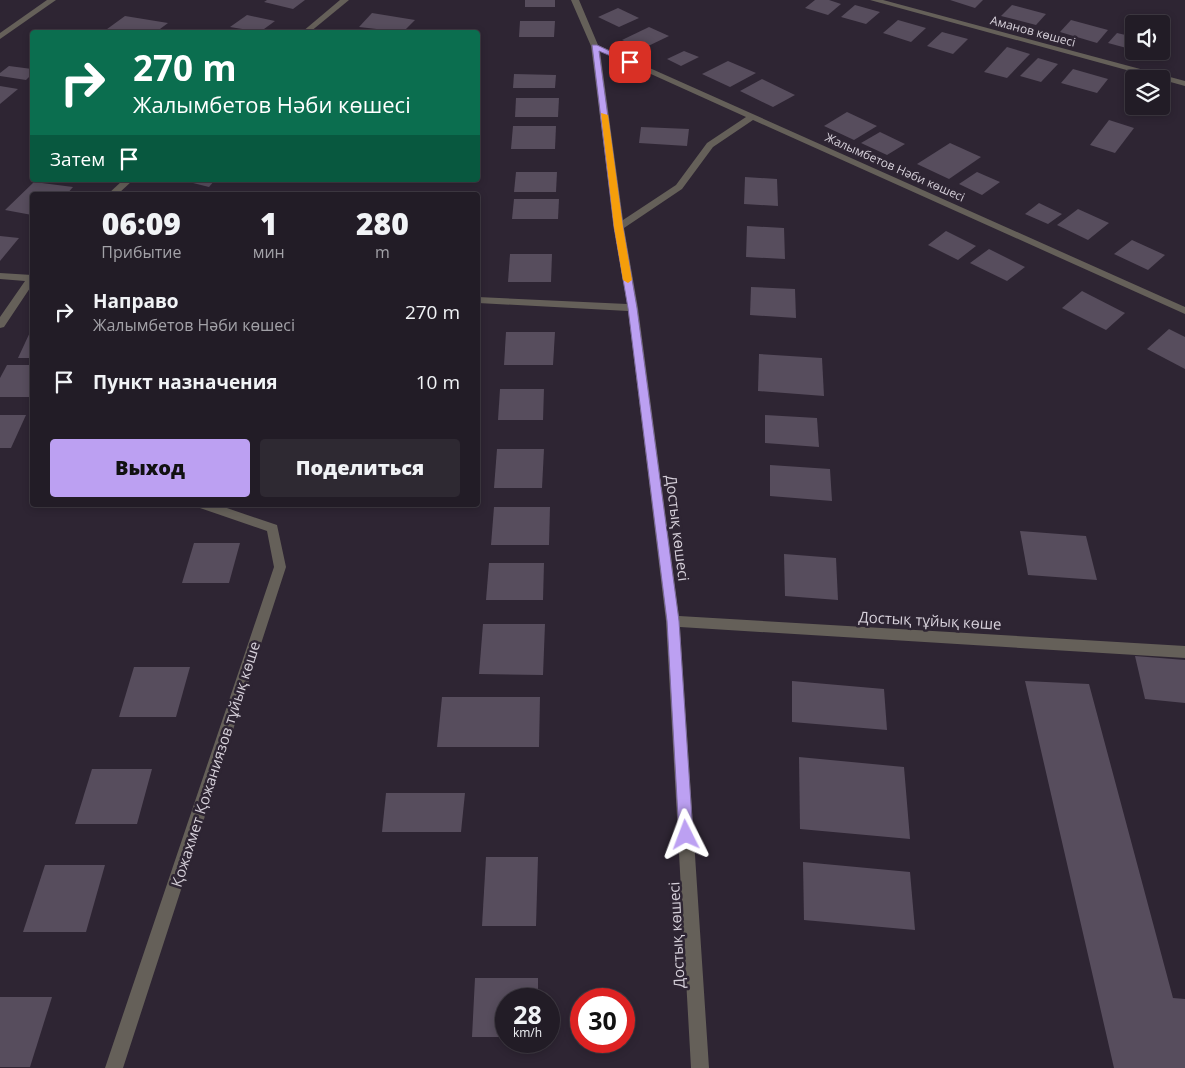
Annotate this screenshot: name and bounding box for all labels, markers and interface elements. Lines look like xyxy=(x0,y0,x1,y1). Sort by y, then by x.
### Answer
street label: Аманов көшесі xyxy=(989,11,1077,51)
map controls xyxy=(1125,15,1170,115)
button: sound xyxy=(1125,15,1170,60)
pin xyxy=(609,41,651,83)
text: 270 m xyxy=(133,44,237,91)
icon: arrive xyxy=(616,48,644,76)
icon: right xyxy=(50,50,115,115)
button: layers xyxy=(1125,70,1170,115)
text: Жалымбетов Нәби көшесі xyxy=(133,89,411,119)
street label: Жалымбетов Нәби көшесі xyxy=(822,128,968,206)
icon: arrive xyxy=(115,145,143,173)
text: Затем xyxy=(50,146,105,172)
text: 06:09 xyxy=(102,203,181,244)
text: 1 xyxy=(260,203,277,244)
text: 280 xyxy=(356,203,409,244)
text: Прибытие xyxy=(101,241,181,263)
text: мин xyxy=(253,241,285,263)
text: m xyxy=(375,241,390,263)
text: Направо xyxy=(93,288,179,314)
icon: right xyxy=(50,298,78,326)
text: 270 m xyxy=(405,299,460,325)
text: Жалымбетов Нәби көшесі xyxy=(93,314,295,336)
icon: arrive xyxy=(50,368,78,396)
text: Пункт назначения xyxy=(93,369,278,395)
text: 10 m xyxy=(416,369,460,395)
button: Выход xyxy=(50,439,250,497)
button: Поделиться xyxy=(260,439,460,497)
street label: Достық көшесі xyxy=(662,474,694,582)
street label: Достық тұйық көше xyxy=(858,606,1002,634)
street label: Қожахмет Қожаниязов тұйық көше xyxy=(166,639,264,889)
position arrow xyxy=(659,808,711,860)
street label: Достық көшесі xyxy=(663,881,689,989)
speed limit sign: 30 xyxy=(570,988,635,1053)
text: 28 xyxy=(513,997,542,1031)
text: km/h xyxy=(513,1024,542,1041)

